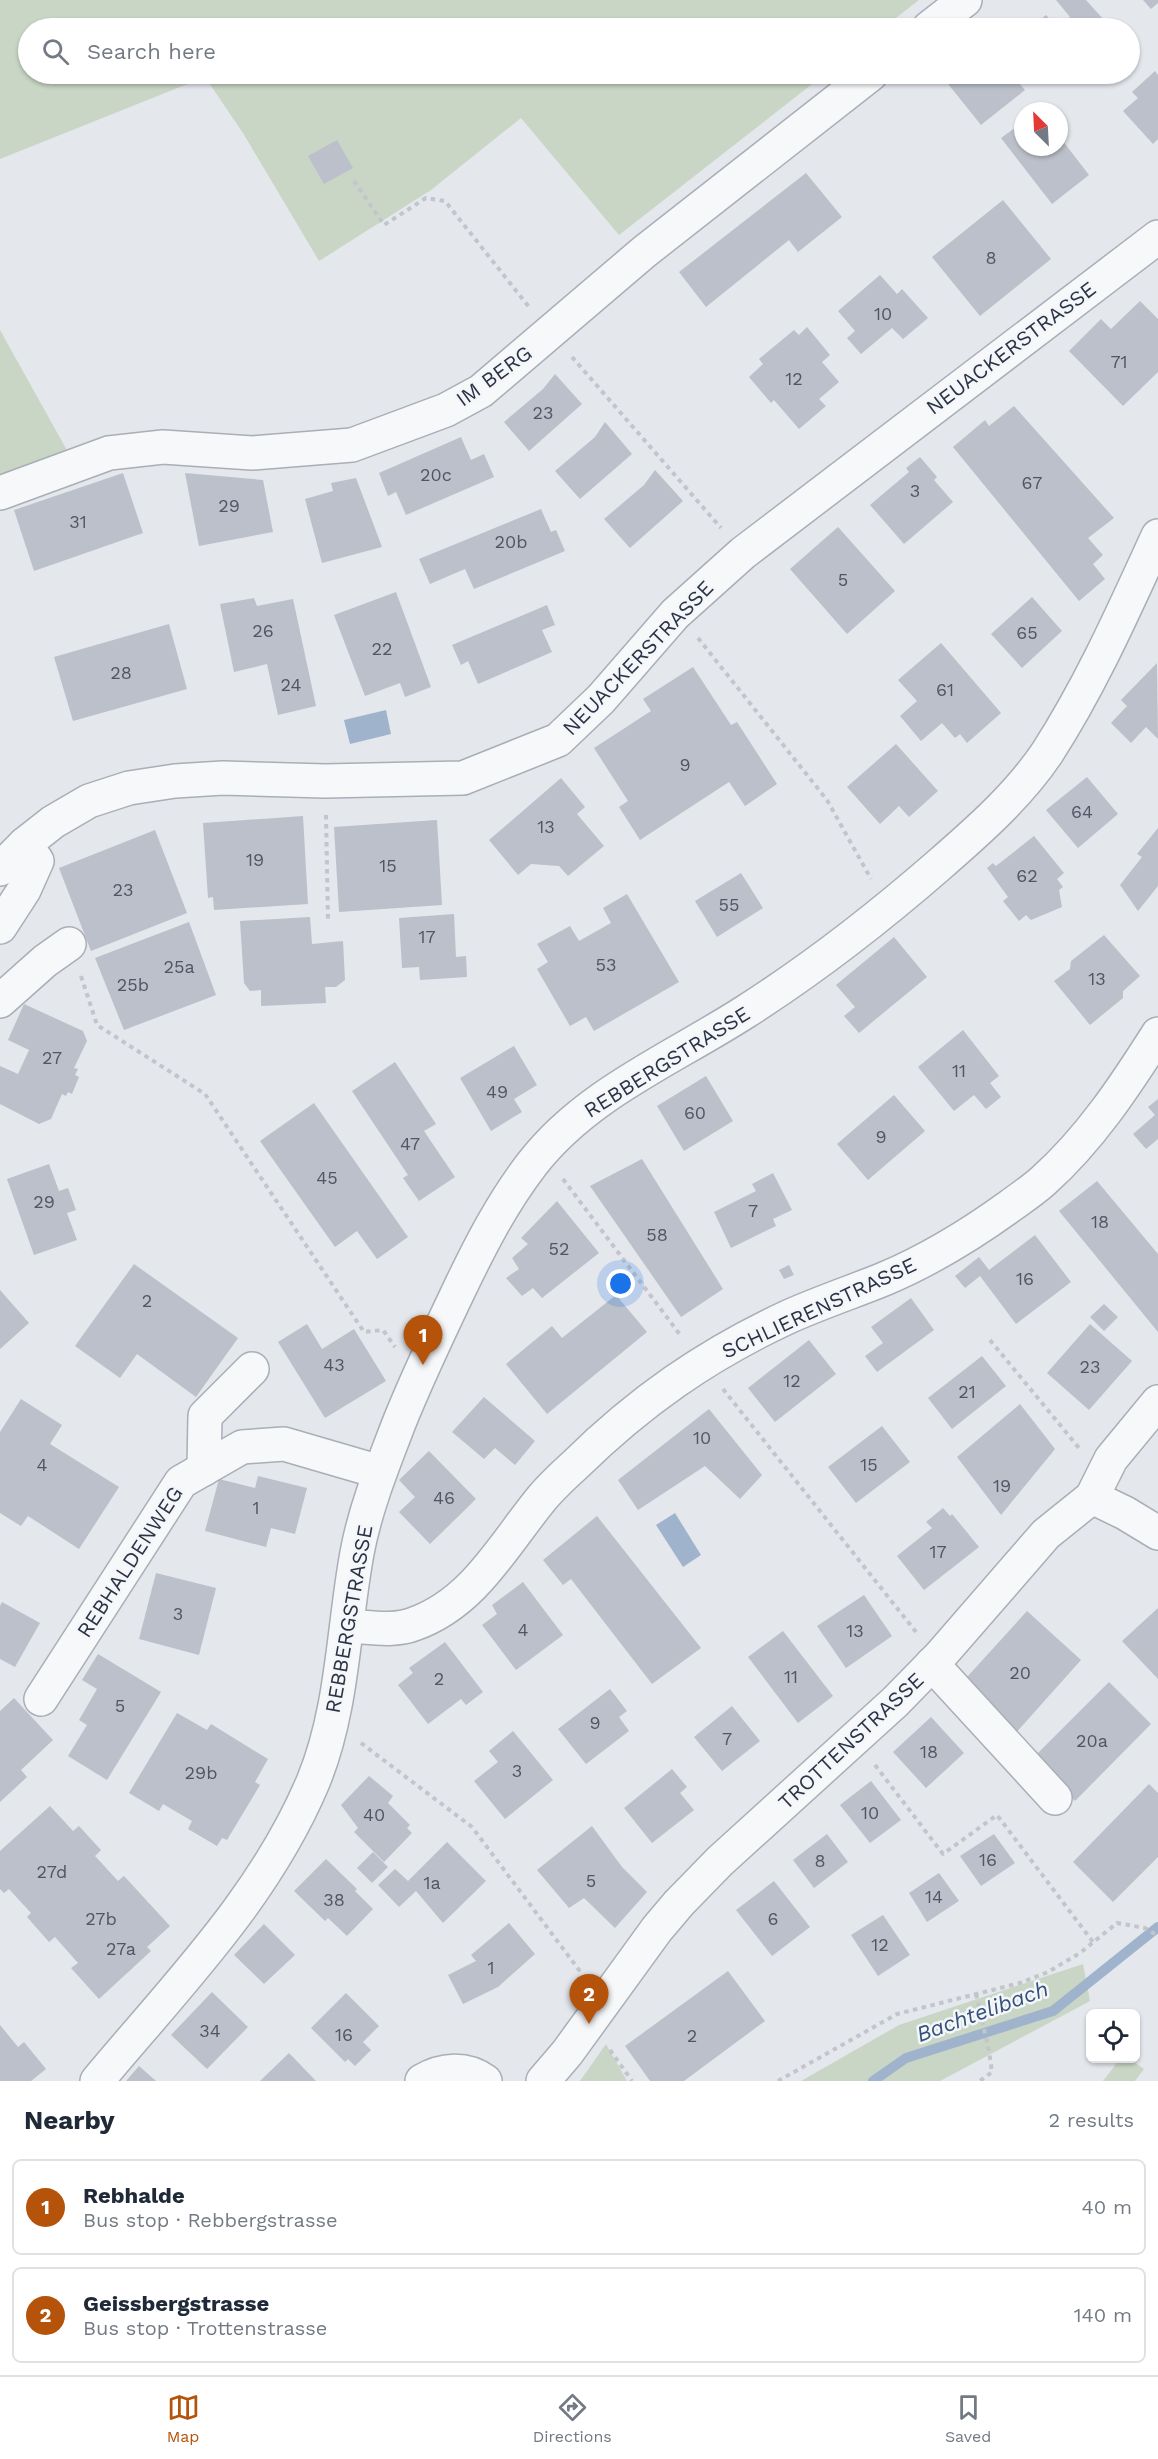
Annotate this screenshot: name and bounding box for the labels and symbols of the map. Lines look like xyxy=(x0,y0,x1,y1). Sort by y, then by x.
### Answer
north arrow xyxy=(1014,102,1068,156)
house number: 8 xyxy=(985,247,997,268)
street label: NEUACKERSTRASSE xyxy=(921,276,1100,419)
house number: 10 xyxy=(874,303,892,324)
street label: IM BERG xyxy=(451,340,536,411)
house number: 71 xyxy=(1110,351,1128,372)
house number: 12 xyxy=(785,368,803,389)
house number: 23 xyxy=(533,402,554,423)
house number: 20c xyxy=(420,464,452,485)
house number: 67 xyxy=(1022,472,1042,493)
house number: 3 xyxy=(910,480,920,501)
house number: 29 xyxy=(218,495,240,516)
house number: 31 xyxy=(69,511,87,532)
house number: 20b xyxy=(495,531,527,552)
house number: 5 xyxy=(838,569,848,590)
street label: NEUACKERSTRASSE xyxy=(557,575,718,740)
house number: 26 xyxy=(252,620,274,641)
house number: 65 xyxy=(1016,622,1038,643)
house number: 22 xyxy=(372,638,393,659)
house number: 28 xyxy=(110,662,132,683)
house number: 24 xyxy=(281,674,301,695)
house number: 61 xyxy=(936,679,954,700)
house number: 9 xyxy=(679,754,691,775)
house number: 64 xyxy=(1071,801,1093,822)
house number: 13 xyxy=(537,816,555,837)
house number: 19 xyxy=(246,849,264,870)
house number: 15 xyxy=(379,855,397,876)
house number: 62 xyxy=(1016,865,1038,886)
house number: 23 xyxy=(113,879,134,900)
house number: 55 xyxy=(719,894,739,915)
house number: 17 xyxy=(418,926,436,947)
house number: 53 xyxy=(596,954,616,975)
house number: 25a xyxy=(163,956,195,977)
house number: 13 xyxy=(1088,968,1106,989)
house number: 25b xyxy=(117,974,149,995)
street label: REBBERGSTRASSE xyxy=(579,1000,754,1123)
house number: 27 xyxy=(42,1047,62,1068)
house number: 11 xyxy=(952,1060,966,1081)
house number: 49 xyxy=(486,1081,508,1102)
house number: 60 xyxy=(684,1102,706,1123)
house number: 9 xyxy=(875,1126,887,1147)
house number: 47 xyxy=(400,1133,420,1154)
house number: 45 xyxy=(316,1167,338,1188)
house number: 29 xyxy=(33,1191,55,1212)
house number: 7 xyxy=(748,1200,758,1221)
house number: 18 xyxy=(1091,1211,1109,1232)
house number: 58 xyxy=(646,1224,668,1245)
house number: 52 xyxy=(549,1238,569,1259)
street label: SCHLIERENSTRASSE xyxy=(718,1251,920,1364)
house number: 16 xyxy=(1016,1268,1034,1289)
your location xyxy=(606,1269,635,1298)
house number: 2 xyxy=(142,1290,152,1311)
pin: 1 xyxy=(404,1316,442,1365)
house number: 43 xyxy=(323,1354,345,1375)
house number: 23 xyxy=(1080,1356,1101,1377)
house number: 12 xyxy=(783,1370,801,1391)
house number: 21 xyxy=(958,1381,976,1402)
house number: 10 xyxy=(693,1427,711,1448)
house number: 4 xyxy=(37,1454,48,1475)
house number: 15 xyxy=(860,1454,878,1475)
house number: 19 xyxy=(993,1475,1011,1496)
street label: REBHALDENWEG xyxy=(71,1481,188,1642)
house number: 46 xyxy=(433,1487,455,1508)
house number: 1 xyxy=(252,1497,260,1518)
street label: REBBERGSTRASSE xyxy=(320,1523,377,1715)
house number: 17 xyxy=(929,1541,947,1562)
house number: 3 xyxy=(173,1603,183,1624)
house number: 4 xyxy=(518,1619,529,1640)
house number: 13 xyxy=(846,1620,864,1641)
house number: 20 xyxy=(1009,1662,1031,1683)
house number: 11 xyxy=(784,1666,798,1687)
street label: TROTTENSTRASSE xyxy=(773,1667,928,1814)
house number: 2 xyxy=(434,1668,444,1689)
house number: 5 xyxy=(115,1695,125,1716)
house number: 9 xyxy=(589,1712,601,1733)
house number: 7 xyxy=(722,1728,732,1749)
house number: 20a xyxy=(1076,1730,1108,1751)
house number: 18 xyxy=(920,1741,938,1762)
house number: 3 xyxy=(512,1760,522,1781)
house number: 29b xyxy=(185,1762,217,1783)
house number: 10 xyxy=(861,1802,879,1823)
house number: 40 xyxy=(363,1804,385,1825)
house number: 16 xyxy=(979,1849,997,1870)
house number: 8 xyxy=(814,1850,826,1871)
house number: 27d xyxy=(37,1861,67,1882)
house number: 5 xyxy=(586,1870,596,1891)
house number: 1a xyxy=(423,1872,441,1893)
house number: 14 xyxy=(925,1886,943,1907)
house number: 38 xyxy=(323,1889,345,1910)
house number: 27b xyxy=(85,1908,117,1929)
house number: 6 xyxy=(768,1908,778,1929)
house number: 12 xyxy=(871,1934,889,1955)
house number: 27a xyxy=(106,1938,136,1959)
house number: 1 xyxy=(487,1957,495,1978)
pin: 2 xyxy=(570,1974,608,2024)
water label: Bachtelibach xyxy=(913,1976,1052,2047)
house number: 34 xyxy=(199,2020,221,2041)
house number: 16 xyxy=(335,2024,353,2045)
house number: 2 xyxy=(687,2025,697,2046)

